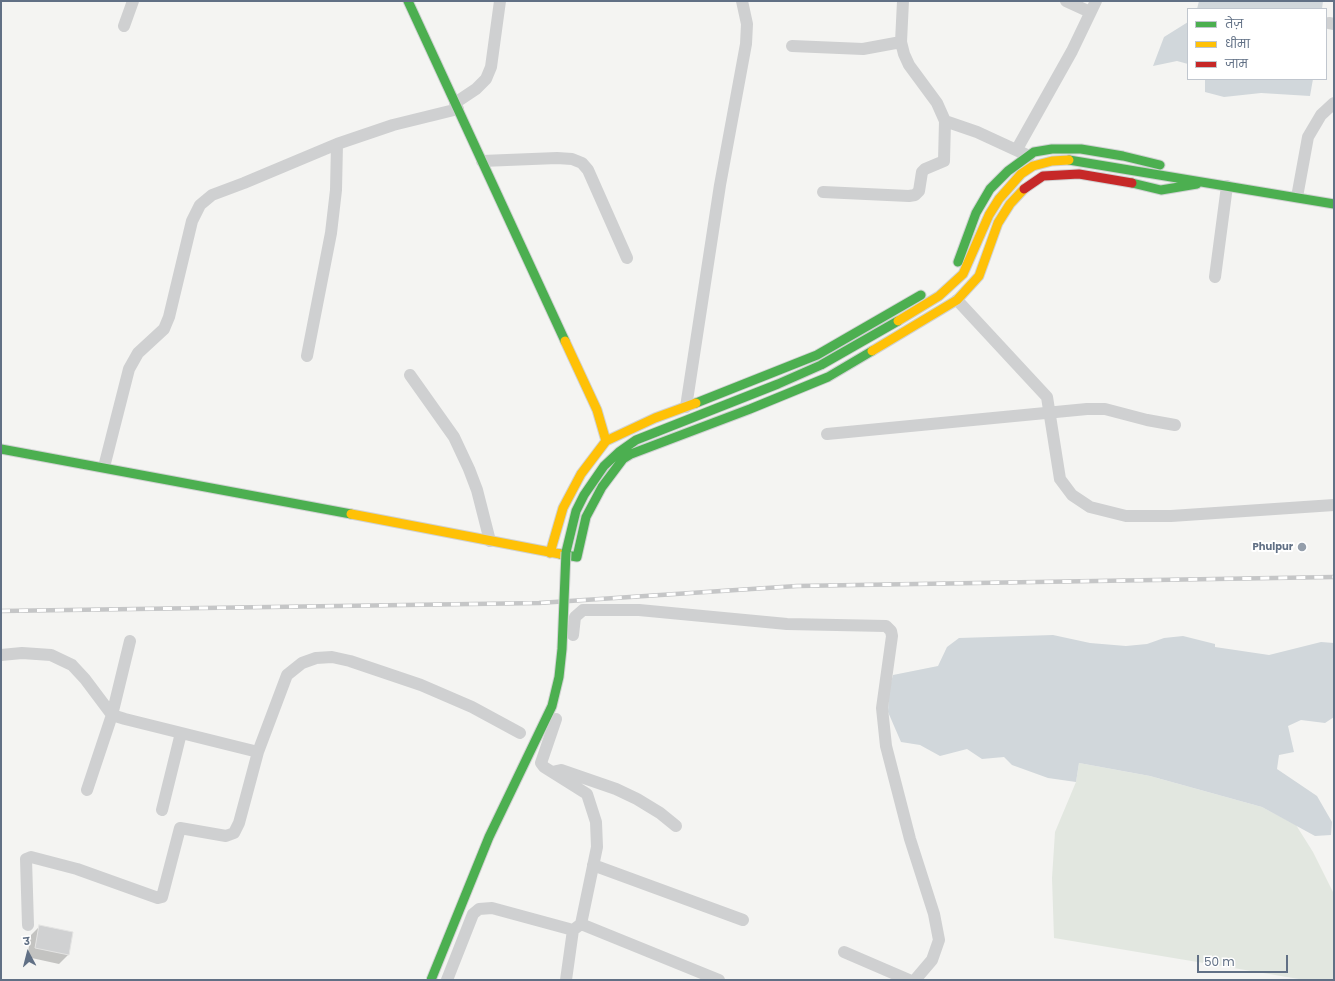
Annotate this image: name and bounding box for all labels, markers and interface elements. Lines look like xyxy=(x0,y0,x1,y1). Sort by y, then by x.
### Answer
legend xyxy=(1187,8,1327,80)
text: तेज़ xyxy=(1225,15,1243,32)
text: धीमा xyxy=(1225,35,1250,52)
text: जाम xyxy=(1225,55,1248,72)
place label: Phulpur xyxy=(1253,541,1293,553)
marker: Phulpur xyxy=(1296,541,1308,553)
north arrow xyxy=(8,933,48,973)
text: उ xyxy=(22,933,31,949)
scale bar xyxy=(1199,947,1290,973)
text: 50 m xyxy=(1204,953,1235,970)

